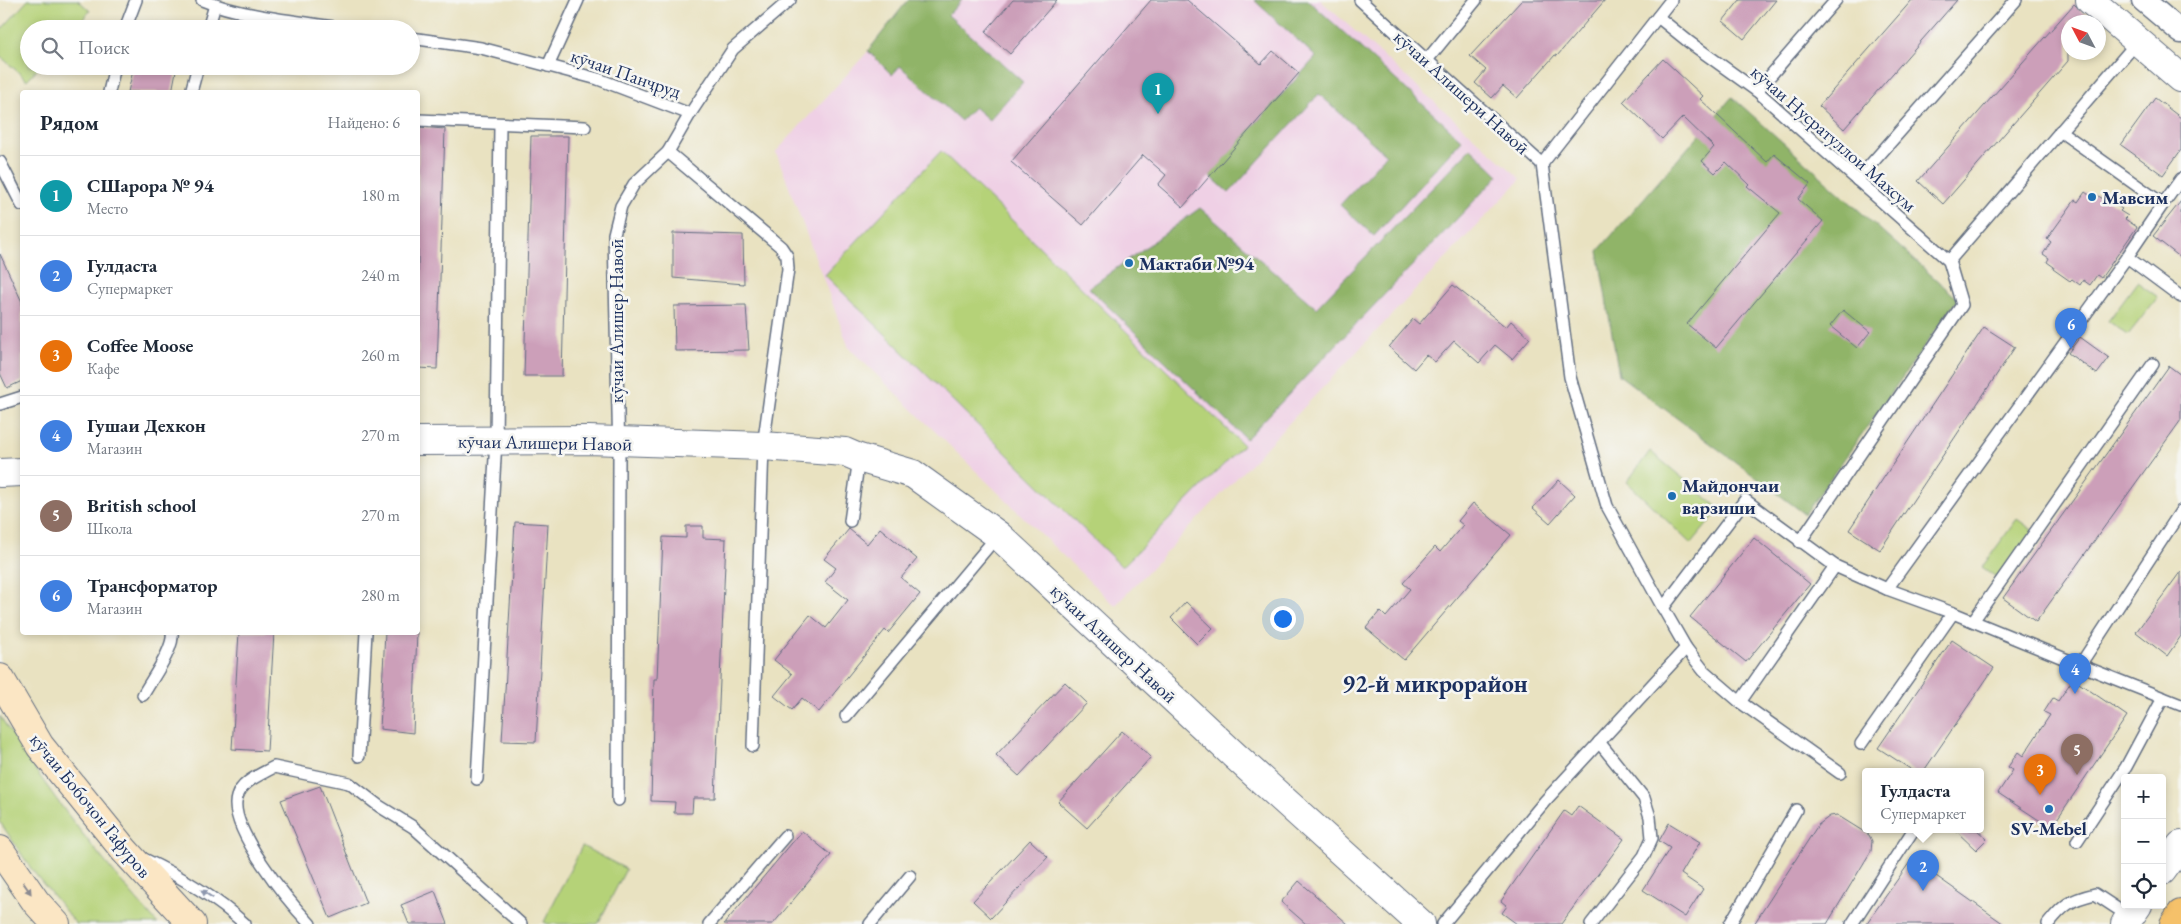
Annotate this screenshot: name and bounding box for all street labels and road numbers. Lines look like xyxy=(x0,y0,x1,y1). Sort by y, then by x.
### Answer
street label: кӯчаи Алишери Навоӣ xyxy=(1389,25,1535,160)
street label: кӯчаи Панҷруд xyxy=(567,43,685,104)
street label: кӯчаи Нусратуллои Махсум xyxy=(1746,59,1922,217)
street label: кӯчаи Алишер Навоӣ xyxy=(604,239,629,403)
street label: кӯчаи Алишери Навоӣ xyxy=(458,428,632,457)
street label: кӯчаи Алишер Навоӣ xyxy=(1045,578,1182,709)
street label: кӯчаи Бобоҷон Гафуров xyxy=(24,728,157,883)

